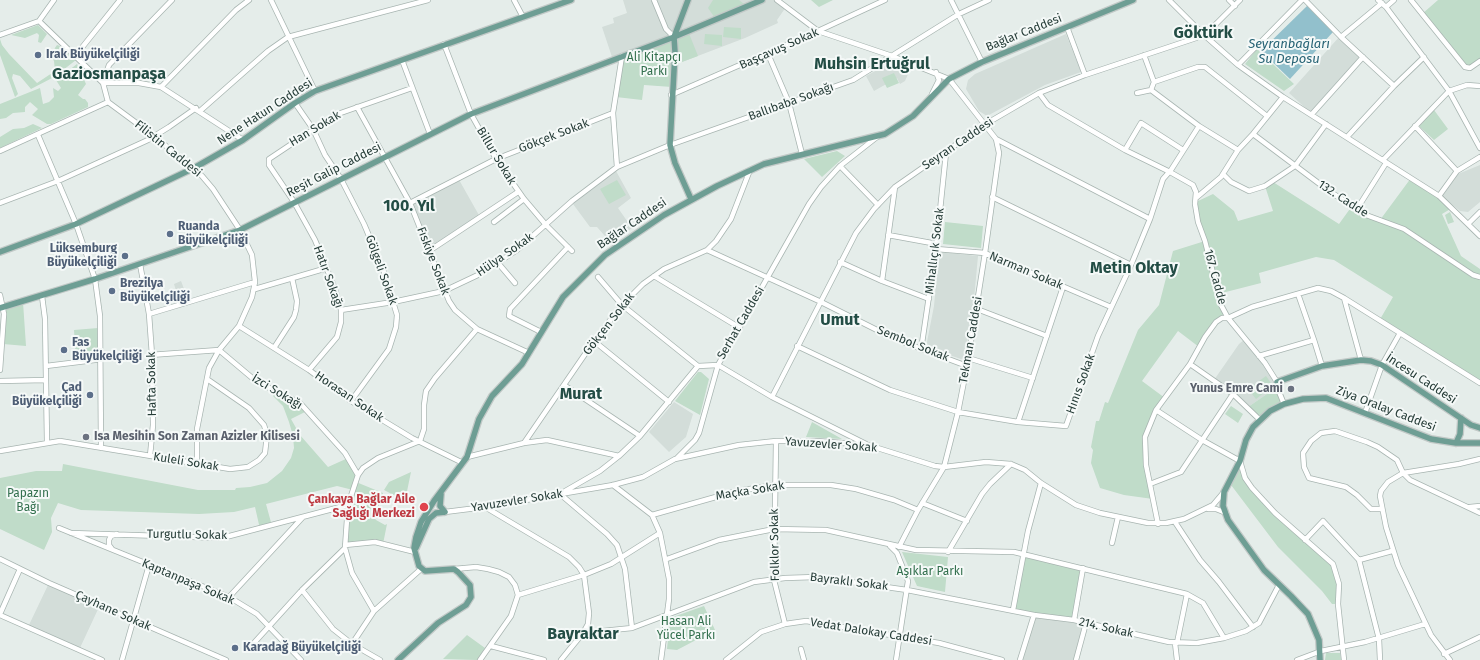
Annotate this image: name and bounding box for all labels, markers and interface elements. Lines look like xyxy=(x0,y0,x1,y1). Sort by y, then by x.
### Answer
street label: Bağlar Caddesi xyxy=(984,11,1064,55)
district label: Göktürk xyxy=(1173,24,1233,44)
street label: Başçavuş Sokak xyxy=(737,25,821,73)
water label: Seyranbağları Su Deposu xyxy=(1248,36,1330,67)
place label: Irak Büyükelçiliği xyxy=(46,48,140,62)
marker: Irak Büyükelçiliği xyxy=(33,50,43,60)
park label: Ali Kitapçı Parkı xyxy=(627,51,681,79)
district label: Muhsin Ertuğrul xyxy=(814,55,930,75)
district label: Gaziosmanpaşa xyxy=(52,65,166,85)
street label: Nene Hatun Caddesi xyxy=(215,76,315,148)
street label: Ballıbaba Sokağı xyxy=(746,80,836,124)
street label: Han Sokak xyxy=(287,108,343,150)
street label: Seyran Caddesi xyxy=(920,115,996,173)
street label: Gökçek Sokak xyxy=(517,116,591,156)
street label: Filistin Caddesi xyxy=(131,118,205,180)
street label: Billur Sokak xyxy=(473,125,519,187)
street label: Reşit Galip Caddesi xyxy=(284,140,384,200)
street label: 132. Cadde xyxy=(1315,177,1371,221)
street label: Bağlar Caddesi xyxy=(595,195,669,253)
district label: 100. Yıl xyxy=(383,197,435,217)
street label: Mihallıçık Sokak xyxy=(923,207,947,295)
place label: Ruanda Büyükelçiliği xyxy=(178,220,248,248)
street label: Fıskiye Sokak xyxy=(413,225,453,297)
marker: Ruanda Büyükelçiliği xyxy=(165,229,175,239)
street label: Hülya Sokak xyxy=(474,230,536,280)
street label: Gölgeli Sokak xyxy=(362,233,400,307)
place label: Lüksemburg Büyükelçiliği xyxy=(47,242,117,270)
street label: Hatır Sokağı xyxy=(310,244,346,310)
street label: 167. Cadde xyxy=(1201,248,1229,306)
street label: Narman Sokak xyxy=(987,249,1065,293)
marker: Lüksemburg Büyükelçiliği xyxy=(120,251,130,261)
district label: Metin Oktay xyxy=(1090,259,1178,279)
place label: Brezilya Büyükelçiliği xyxy=(120,277,190,305)
street label: Serhat Caddesi xyxy=(714,284,768,362)
marker: Brezilya Büyükelçiliği xyxy=(107,286,117,296)
street label: Gökçen Sokak xyxy=(580,290,638,358)
street label: Tekman Caddesi xyxy=(956,295,986,385)
district label: Umut xyxy=(820,311,860,331)
street label: Sembol Sokak xyxy=(875,323,951,365)
place label: Fas Büyükelçiliği xyxy=(72,336,142,364)
marker: Fas Büyükelçiliği xyxy=(59,345,69,355)
street label: Hafta Sokak xyxy=(144,351,160,417)
street label: İncesu Caddesi xyxy=(1383,351,1459,407)
street label: Hınıs Sokak xyxy=(1063,352,1099,416)
street label: Horasan Sokak xyxy=(312,369,386,425)
street label: İzci Sokağı xyxy=(249,371,305,413)
place label: Çad Büyükelçiliği xyxy=(12,381,82,409)
place label: Yunus Emre Cami xyxy=(1190,382,1283,396)
street label: Ziya Oralay Caddesi xyxy=(1334,383,1438,435)
marker: Yunus Emre Cami xyxy=(1286,384,1296,394)
district label: Murat xyxy=(560,385,602,405)
marker: Çad Büyükelçiliği xyxy=(85,390,95,400)
place label: Isa Mesihin Son Zaman Azizler Kilisesi xyxy=(94,430,300,444)
marker: Isa Mesihin Son Zaman Azizler Kilisesi xyxy=(81,432,91,442)
street label: Yavuzevler Sokak xyxy=(784,435,878,455)
street label: Kuleli Sokak xyxy=(152,450,220,474)
street label: Maçka Sokak xyxy=(715,478,785,504)
park label: Papazın Bağı xyxy=(7,487,49,515)
street label: Yavuzevler Sokak xyxy=(470,487,564,515)
place label: Çankaya Bağlar Aile Sağlığı Merkezi xyxy=(308,493,415,521)
marker: Çankaya Bağlar Aile Sağlığı Merkezi xyxy=(418,501,430,513)
street label: Folklor Sokak xyxy=(767,509,783,581)
street label: Turgutlu Sokak xyxy=(147,527,227,543)
street label: Kaptanpaşa Sokak xyxy=(140,556,236,608)
park label: Aşıklar Parkı xyxy=(897,565,963,579)
street label: Bayraklı Sokak xyxy=(809,570,889,594)
street label: Çayhane Sokak xyxy=(73,588,153,634)
park label: Hasan Ali Yücel Parkı xyxy=(657,615,715,643)
street label: Vedat Dalokay Caddesi xyxy=(809,615,933,649)
street label: 214. Sokak xyxy=(1077,615,1135,641)
district label: Bayraktar xyxy=(547,625,619,645)
place label: Karadağ Büyükelçiliği xyxy=(243,641,361,655)
marker: Karadağ Büyükelçiliği xyxy=(230,643,240,653)

